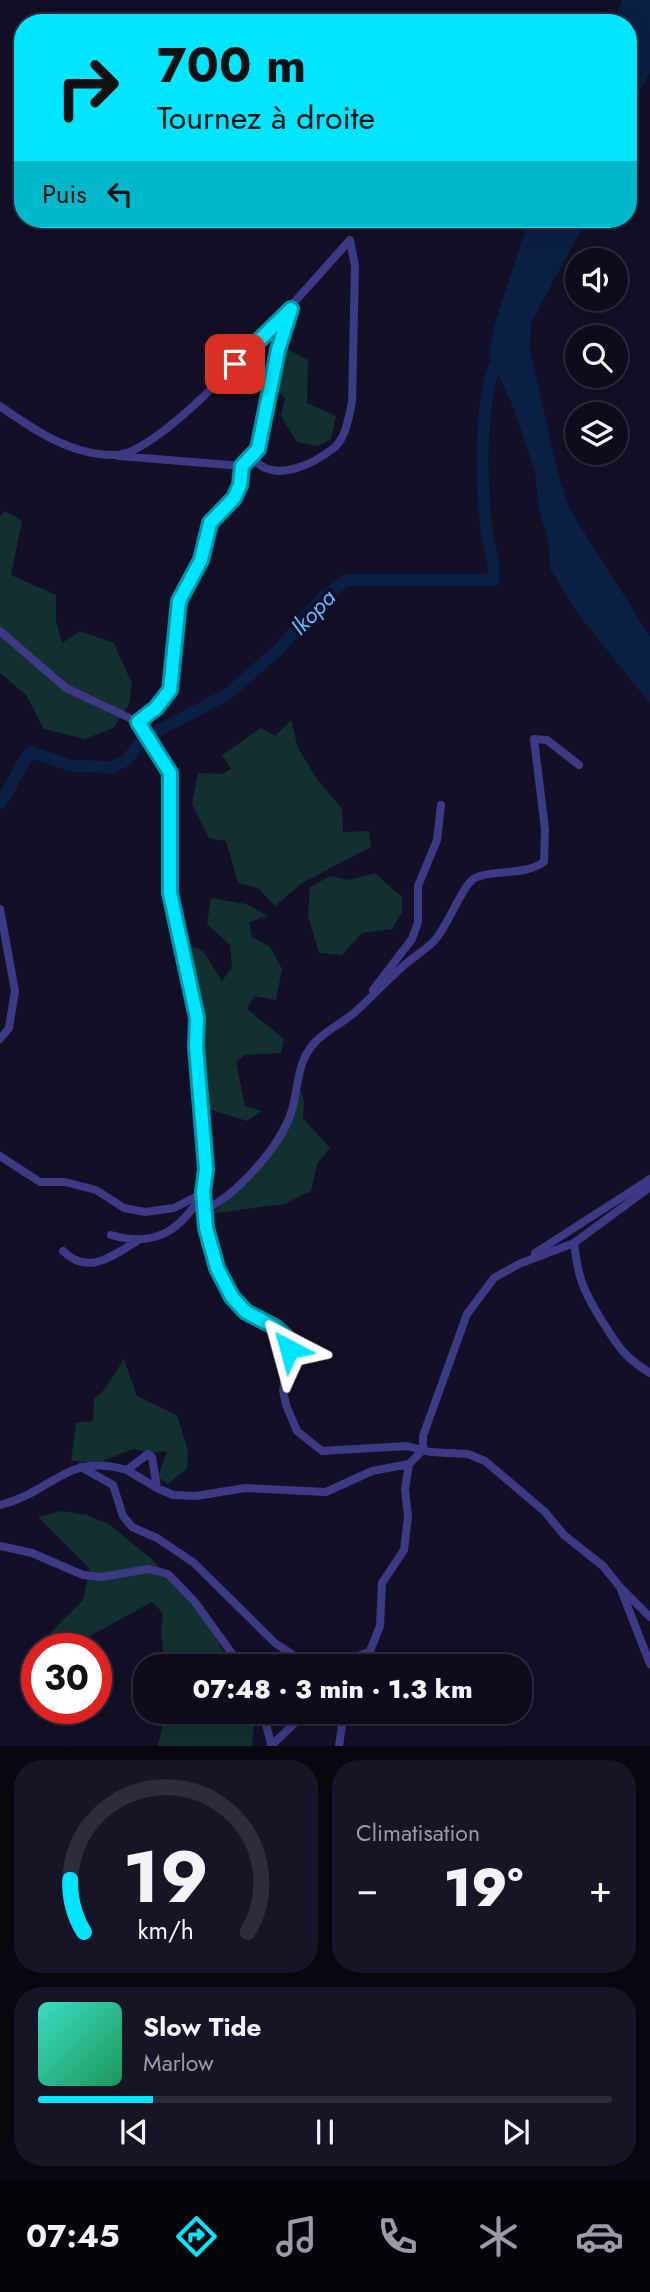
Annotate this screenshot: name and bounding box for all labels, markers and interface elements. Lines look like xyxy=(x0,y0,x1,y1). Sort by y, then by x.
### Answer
text: 700 m xyxy=(157,30,306,100)
icon: right xyxy=(42,42,133,133)
text: Tournez à droite xyxy=(157,95,375,141)
text: Puis xyxy=(42,175,87,213)
icon: left xyxy=(101,175,139,213)
map controls xyxy=(565,248,628,465)
button: sound xyxy=(565,248,628,311)
button: search xyxy=(565,325,628,388)
pin xyxy=(205,334,265,394)
icon: arrive xyxy=(216,345,254,383)
button: layers xyxy=(565,402,628,465)
water label: Ikopa xyxy=(283,581,344,643)
position arrow xyxy=(252,1312,326,1386)
speed limit sign: 30 xyxy=(21,1633,112,1724)
text: 07:48 · 3 min · 1.3 km xyxy=(192,1670,473,1708)
text: Climatisation xyxy=(356,1816,480,1850)
text: 19 xyxy=(123,1825,209,1930)
text: 19° xyxy=(444,1850,523,1926)
text: − xyxy=(356,1861,378,1916)
text: + xyxy=(589,1861,612,1916)
text: km/h xyxy=(138,1912,194,1948)
text: Slow Tide xyxy=(143,2008,262,2046)
text: Marlow xyxy=(143,2046,214,2080)
icon: previous xyxy=(115,2113,153,2151)
icon: pause xyxy=(306,2113,344,2151)
icon: next xyxy=(497,2113,535,2151)
icon: directions xyxy=(172,2212,221,2261)
icon: music xyxy=(272,2212,321,2261)
icon: phone xyxy=(373,2212,422,2261)
icon: climate xyxy=(474,2212,523,2261)
icon: car xyxy=(575,2212,624,2261)
text: 07:45 xyxy=(26,2213,120,2259)

